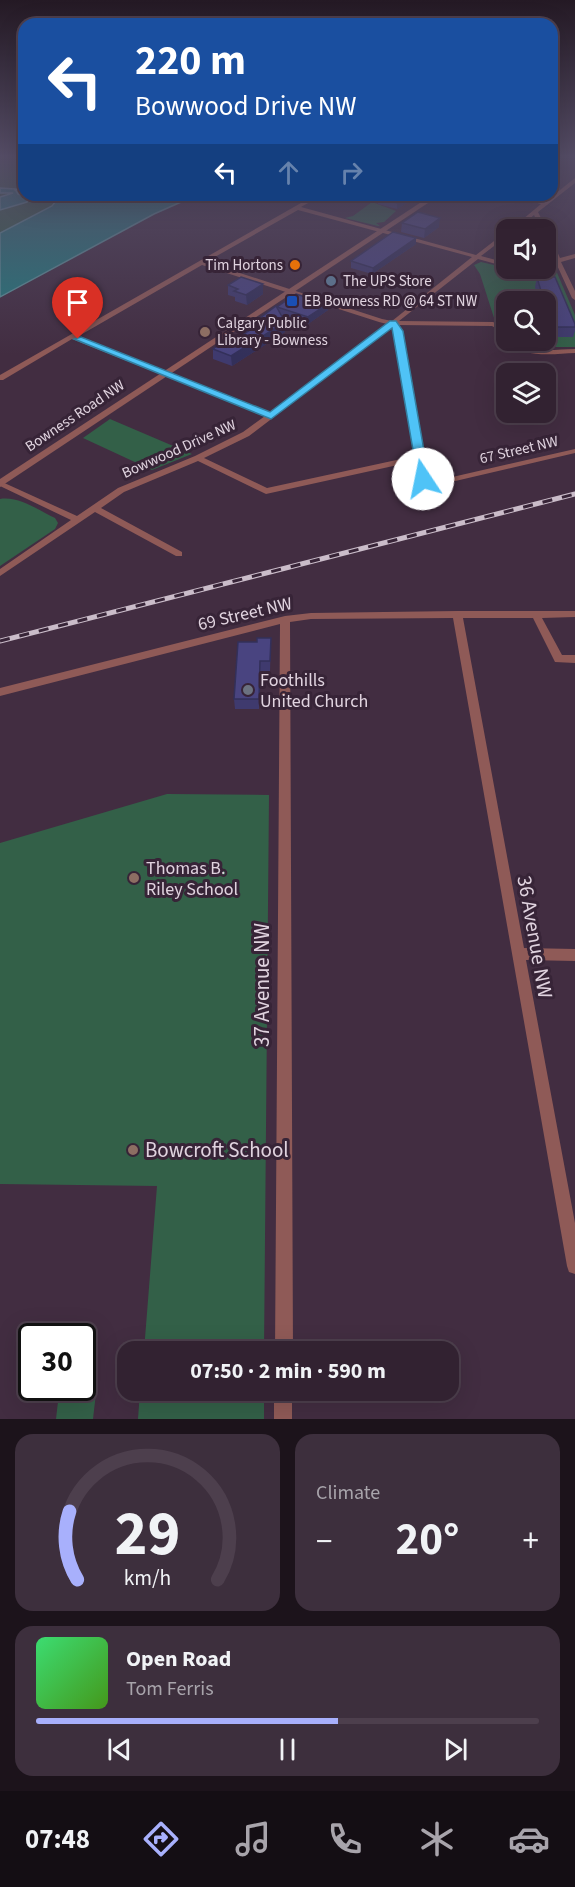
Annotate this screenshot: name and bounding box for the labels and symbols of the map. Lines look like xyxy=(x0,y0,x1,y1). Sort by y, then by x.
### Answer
place label: Tim Hortons xyxy=(205,255,283,276)
marker: Tim Hortons xyxy=(288,258,302,272)
place label: The UPS Store xyxy=(343,271,432,292)
marker: The UPS Store xyxy=(324,274,338,288)
pin xyxy=(52,277,103,339)
place label: EB Bowness RD @ 64 ST NW xyxy=(304,291,477,312)
marker: EB Bowness RD @ 64 ST NW xyxy=(285,294,299,308)
place label: Calgary Public Library - Bowness xyxy=(217,313,328,351)
marker: Calgary Public Library - Bowness xyxy=(198,325,212,339)
street label: Bowness Road NW xyxy=(21,375,129,457)
street label: Bowwood Drive NW xyxy=(119,414,240,484)
street label: 67 Street NW xyxy=(478,431,561,469)
position arrow xyxy=(391,447,455,511)
street label: 69 Street NW xyxy=(195,591,295,637)
place label: Foothills United Church xyxy=(260,668,368,714)
marker: Foothills United Church xyxy=(241,683,255,697)
place label: Thomas B. Riley School xyxy=(146,856,238,902)
marker: Thomas B. Riley School xyxy=(127,871,141,885)
street label: 36 Avenue NW xyxy=(509,873,561,1001)
street label: 37 Avenue NW xyxy=(247,922,277,1047)
place label: Bowcroft School xyxy=(145,1135,289,1165)
marker: Bowcroft School xyxy=(126,1143,140,1157)
speed limit sign: 30 xyxy=(18,1323,96,1401)

